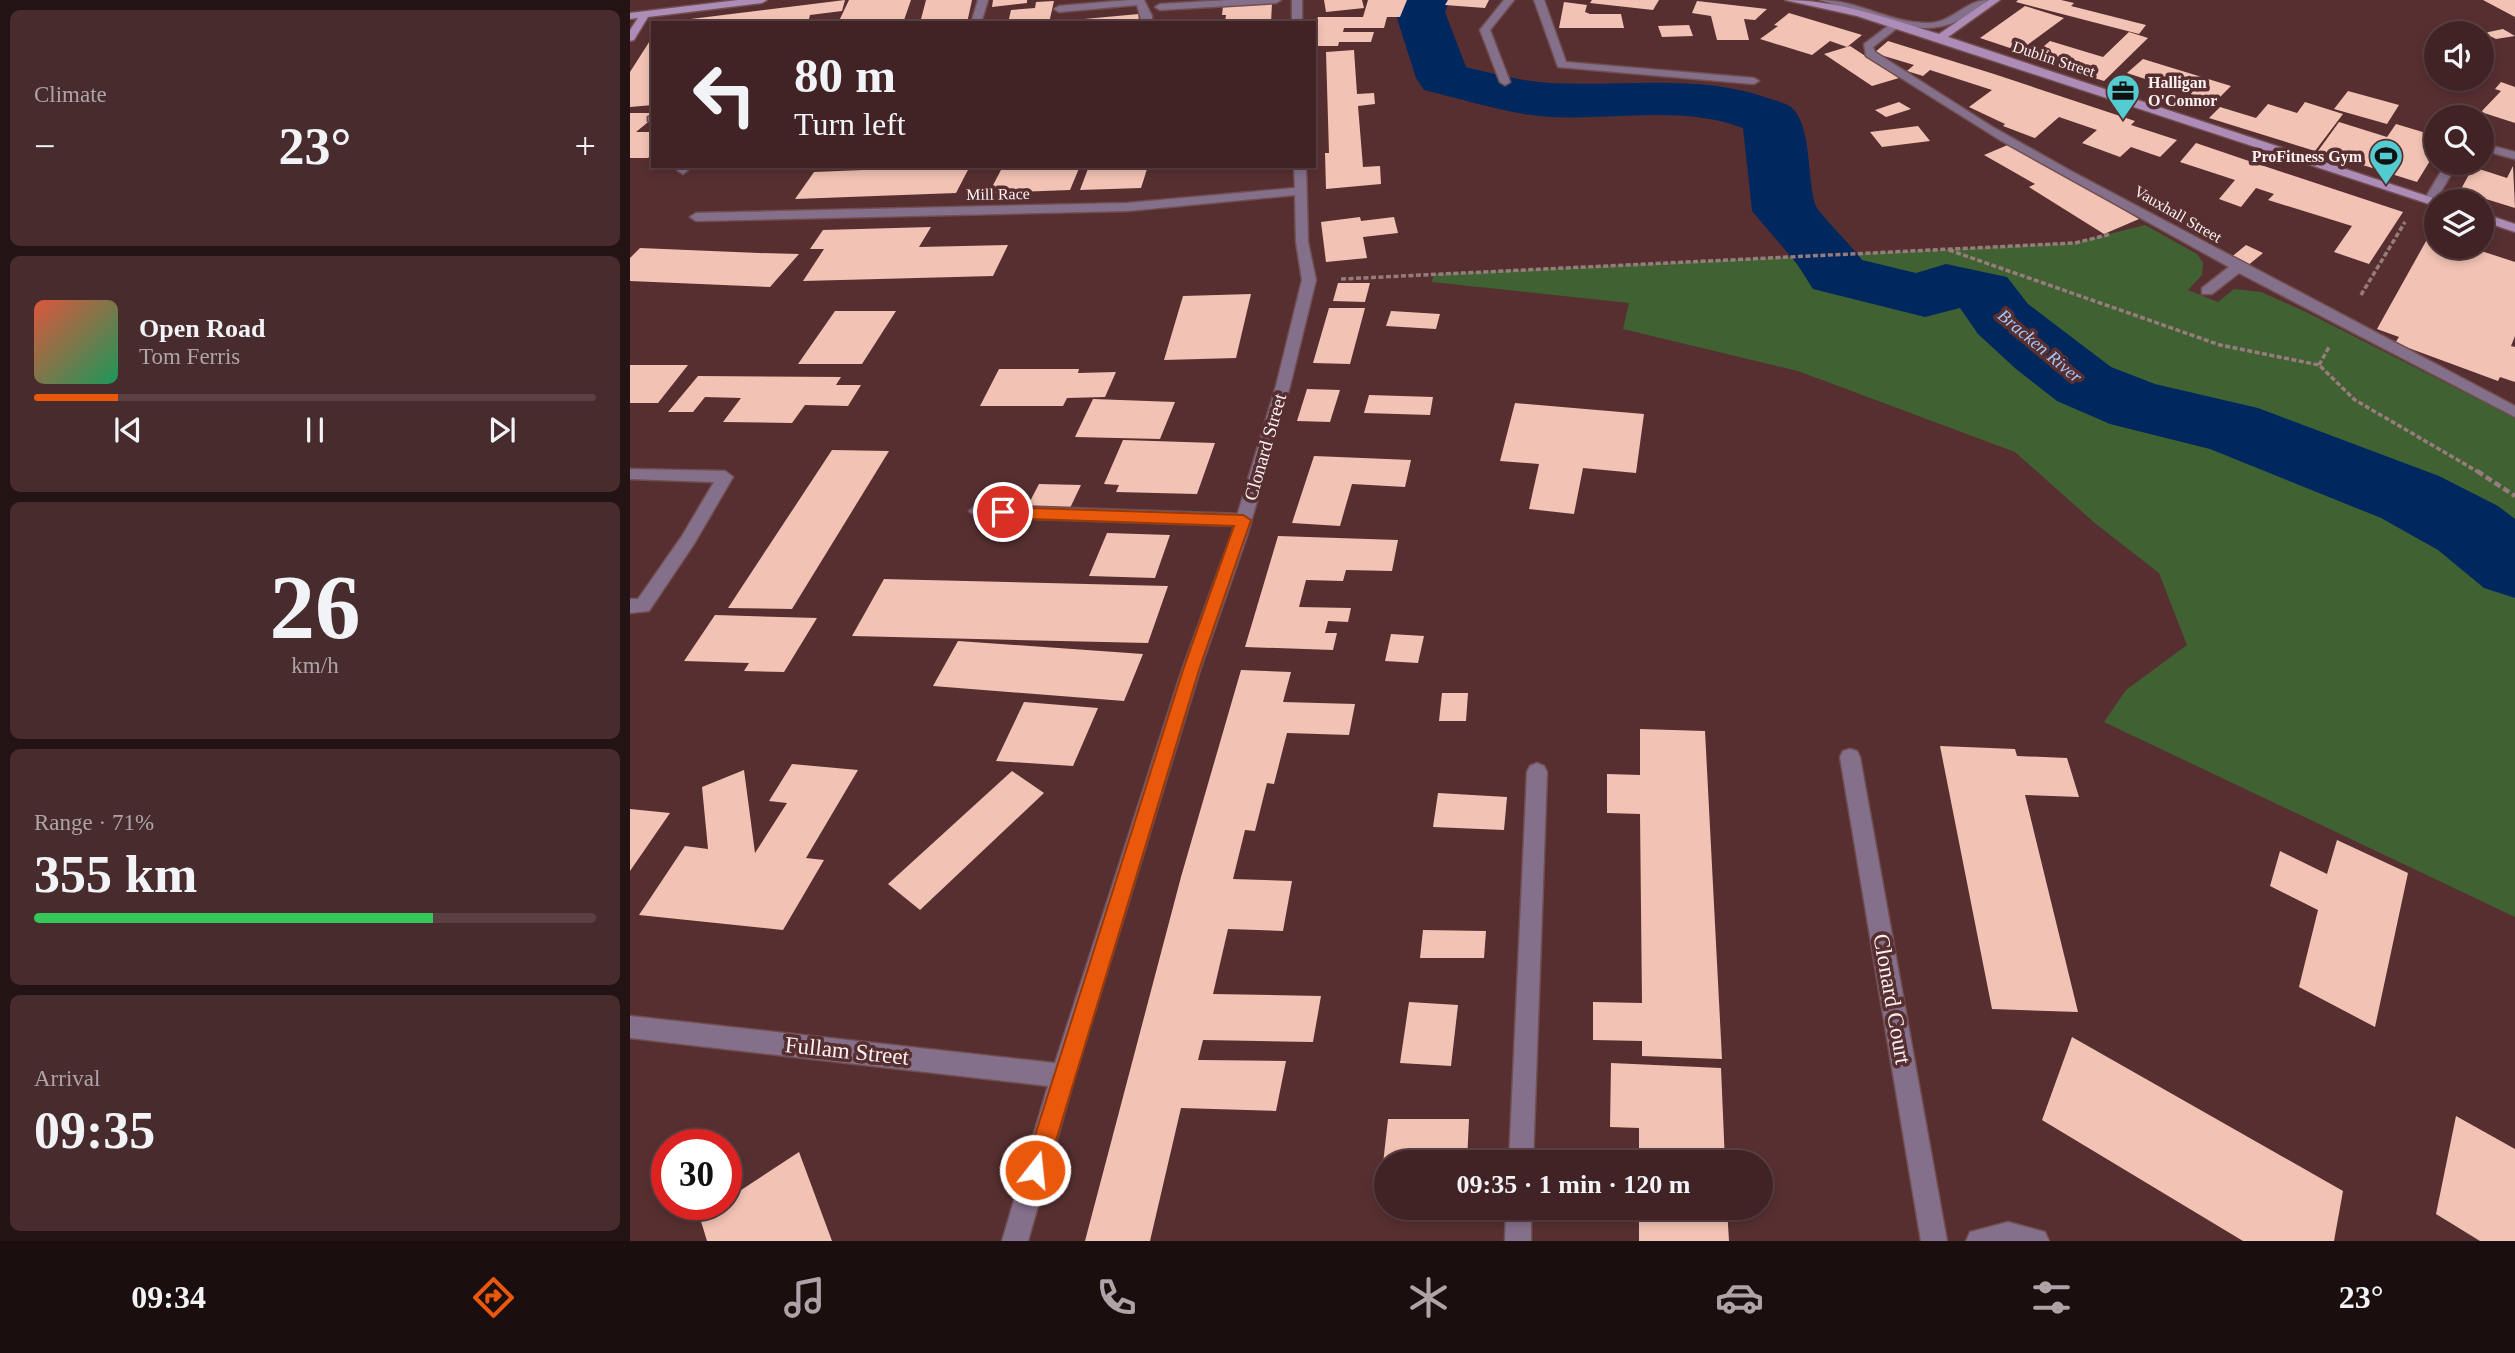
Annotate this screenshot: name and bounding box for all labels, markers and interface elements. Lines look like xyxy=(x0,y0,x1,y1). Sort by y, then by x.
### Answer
map controls xyxy=(2424,21,2494,259)
button: sound xyxy=(2424,21,2494,91)
street label: Dublin Street xyxy=(2011,38,2098,81)
text: 80 m xyxy=(794,48,896,103)
icon: left xyxy=(679,49,770,140)
office icon: Halligan O'Connor xyxy=(2104,72,2142,121)
place label: Halligan O'Connor xyxy=(2148,74,2217,109)
text: Climate xyxy=(34,82,107,107)
button: search xyxy=(2424,105,2494,175)
text: Turn left xyxy=(794,106,906,142)
text: 23° xyxy=(279,118,351,175)
text: − xyxy=(34,125,55,167)
text: + xyxy=(575,125,596,167)
sports icon: ProFitness Gym xyxy=(2367,137,2405,186)
place label: ProFitness Gym xyxy=(2252,148,2363,166)
street label: Vauxhall Street xyxy=(2131,182,2225,246)
street label: Mill Race xyxy=(966,185,1030,203)
button: layers xyxy=(2424,189,2494,259)
water label: Bracken River xyxy=(1994,305,2087,388)
text: Open Road xyxy=(139,314,265,343)
text: Tom Ferris xyxy=(139,344,240,369)
street label: Clonard Street xyxy=(1240,390,1290,503)
icon: previous xyxy=(109,411,147,449)
icon: pause xyxy=(296,411,334,449)
icon: next xyxy=(483,411,521,449)
pin xyxy=(973,482,1033,542)
icon: arrive xyxy=(984,493,1022,531)
text: 26 xyxy=(270,557,361,658)
text: km/h xyxy=(291,653,339,678)
text: Range · 71% xyxy=(34,810,154,835)
text: 355 km xyxy=(34,846,197,903)
street label: Clonard Court xyxy=(1868,932,1916,1067)
street label: Fullam Street xyxy=(784,1032,911,1070)
text: Arrival xyxy=(34,1066,100,1091)
text: 09:35 xyxy=(34,1102,155,1159)
speed limit sign: 30 xyxy=(651,1129,742,1220)
position arrow xyxy=(998,1133,1072,1207)
text: 09:35 · 1 min · 120 m xyxy=(1457,1170,1691,1199)
icon: directions xyxy=(469,1273,518,1322)
icon: music xyxy=(780,1273,829,1322)
icon: phone xyxy=(1092,1273,1141,1322)
icon: climate xyxy=(1404,1273,1453,1322)
icon: car xyxy=(1715,1273,1764,1322)
icon: filters xyxy=(2027,1273,2076,1322)
text: 09:34 xyxy=(131,1279,206,1315)
text: 23° xyxy=(2339,1279,2384,1315)

